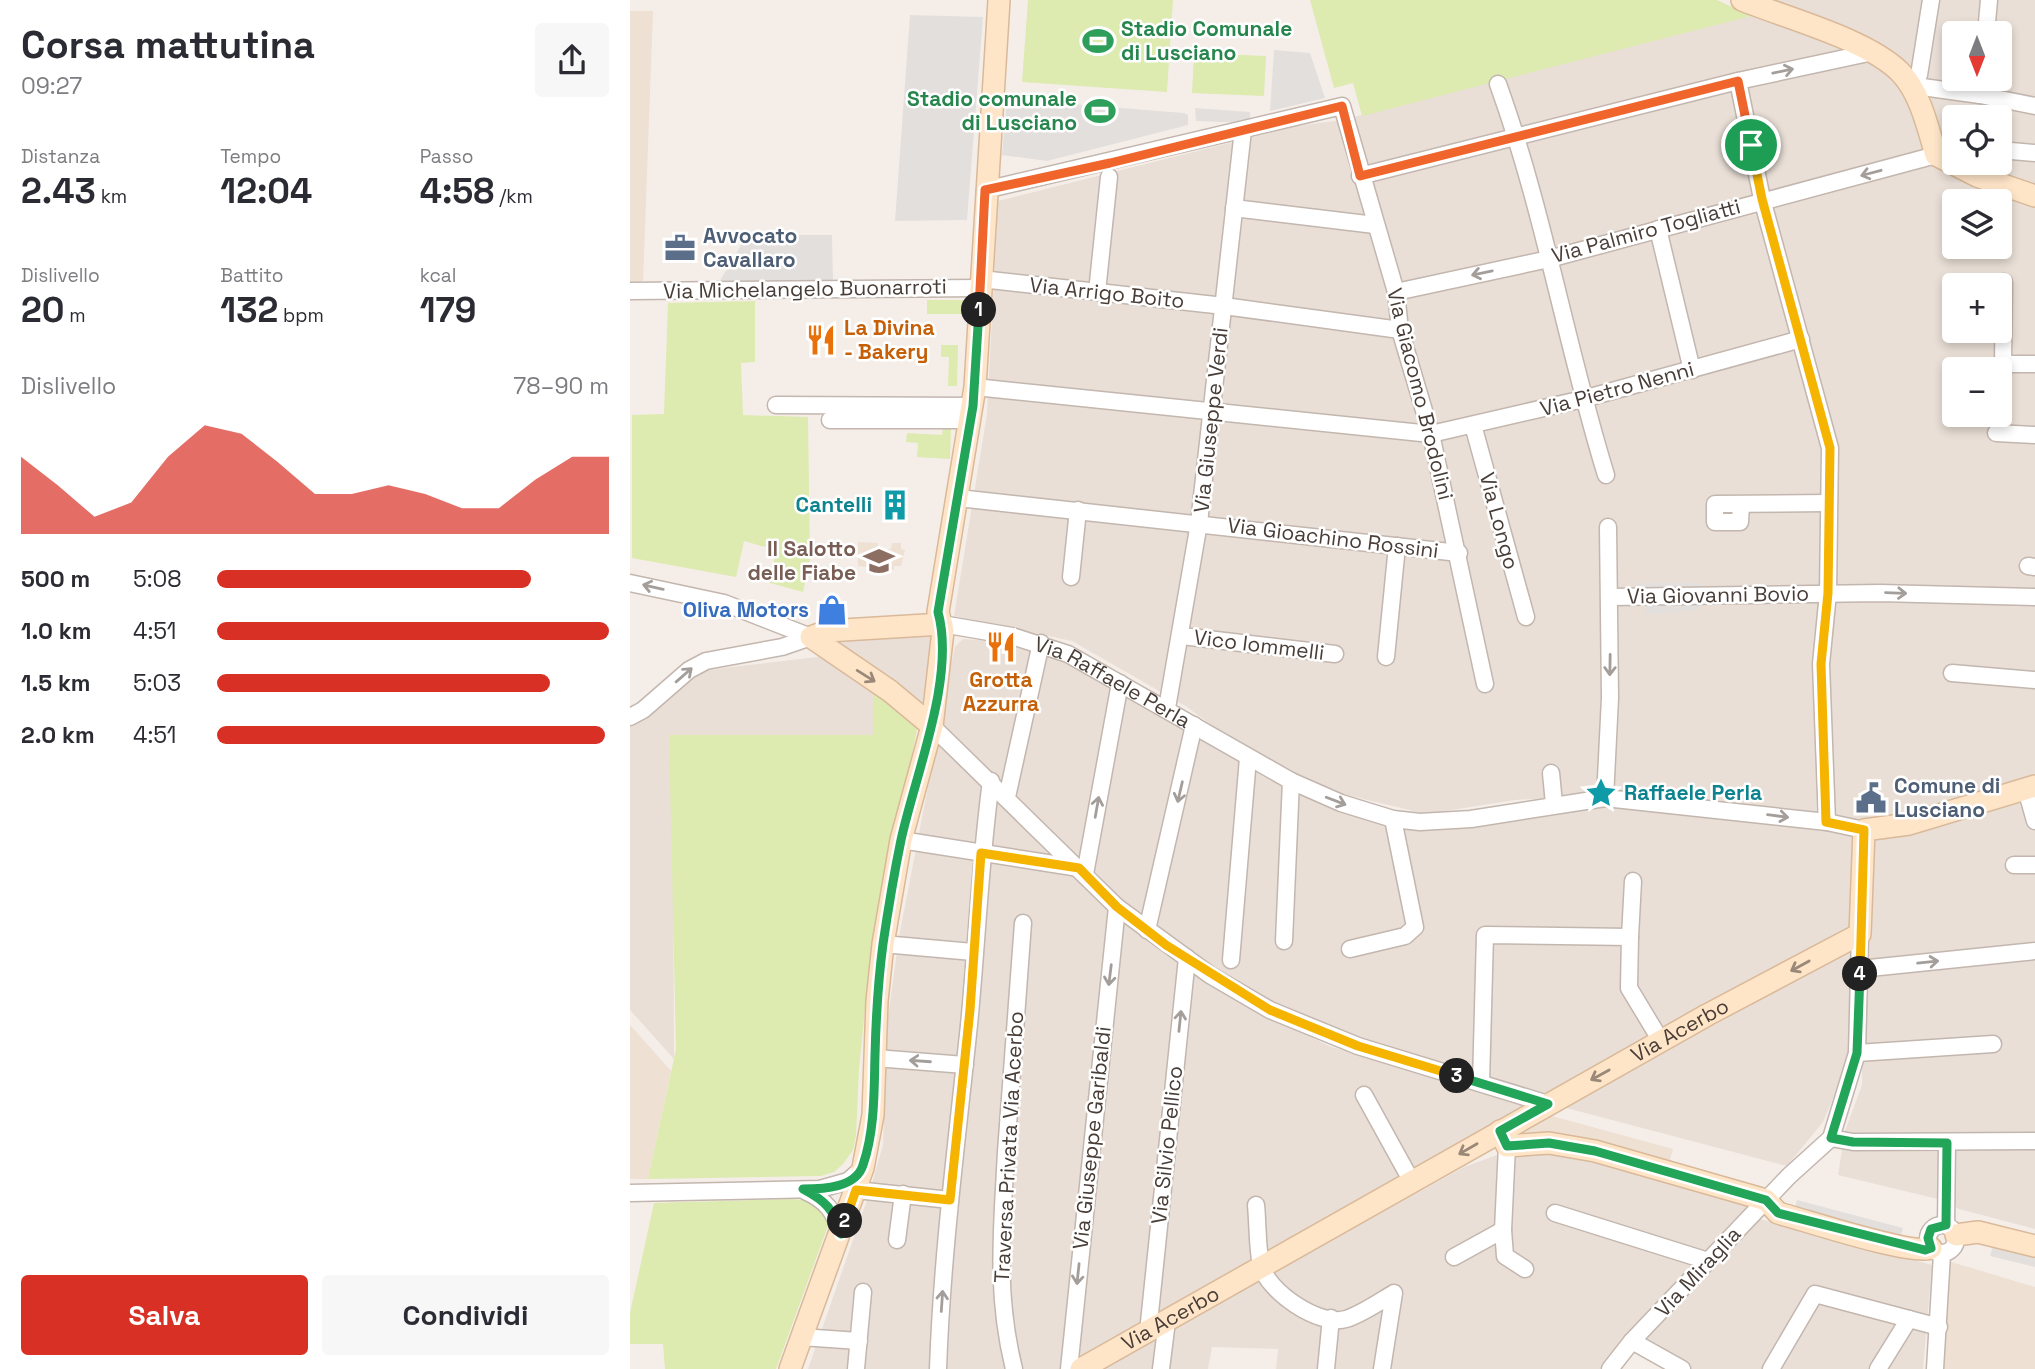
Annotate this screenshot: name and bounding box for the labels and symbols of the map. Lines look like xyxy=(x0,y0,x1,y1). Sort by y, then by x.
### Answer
place label: Stadio Comunale di Lusciano xyxy=(1121,15,1292,66)
north arrow xyxy=(1942,21,2012,91)
sports icon: Stadio Comunale di Lusciano xyxy=(1081,24,1115,58)
one-way arrow xyxy=(1771,64,1794,78)
place label: Stadio comunale di Lusciano xyxy=(907,85,1077,136)
sports icon: Stadio comunale di Lusciano xyxy=(1083,94,1117,128)
pin xyxy=(1721,115,1781,175)
one-way arrow xyxy=(1860,168,1882,181)
street label: Via Palmiro Togliatti xyxy=(1548,192,1743,269)
place label: Avvocato Cavallaro xyxy=(703,222,797,273)
office icon: Avvocato Cavallaro xyxy=(663,231,697,265)
one-way arrow xyxy=(1471,267,1494,281)
street label: Via Arrigo Boito xyxy=(1028,271,1186,314)
street label: Via Michelangelo Buonarroti xyxy=(663,273,947,304)
street label: Via Giacomo Brodolini xyxy=(1381,285,1460,503)
pin: 1 xyxy=(962,292,996,328)
place label: La Divina - Bakery xyxy=(844,314,935,365)
restaurant icon: La Divina - Bakery xyxy=(804,323,838,357)
street label: Via Giuseppe Verdi xyxy=(1187,326,1234,514)
street label: Via Pietro Nenni xyxy=(1537,355,1697,422)
street label: Via Longo xyxy=(1474,469,1525,572)
building icon: Cantelli xyxy=(878,488,912,522)
place label: Cantelli xyxy=(796,491,872,518)
street label: Via Gioachino Rossini xyxy=(1226,511,1440,564)
place label: Il Salotto delle Fiabe xyxy=(747,535,856,586)
school or university icon: Il Salotto delle Fiabe xyxy=(862,544,896,578)
street label: Via Giovanni Bovio xyxy=(1627,579,1809,610)
one-way arrow xyxy=(642,580,665,594)
one-way arrow xyxy=(1884,586,1907,600)
shop icon: Oliva Motors xyxy=(815,593,849,627)
place label: Oliva Motors xyxy=(683,596,809,623)
street label: Vico Iommelli xyxy=(1192,623,1326,666)
restaurant icon: Grotta Azzurra xyxy=(984,630,1018,664)
street label: Via Raffaele Perla xyxy=(1031,630,1196,734)
one-way arrow xyxy=(1603,653,1617,676)
place label: Grotta Azzurra xyxy=(963,666,1039,717)
one-way arrow xyxy=(675,668,693,684)
one-way arrow xyxy=(856,670,876,684)
place label: Comune di Lusciano xyxy=(1894,772,2000,823)
place icon: Raffaele Perla xyxy=(1584,776,1618,810)
place label: Raffaele Perla xyxy=(1624,779,1762,806)
one-way arrow xyxy=(1173,780,1186,802)
public building icon: Comune di Lusciano xyxy=(1854,781,1888,815)
one-way arrow xyxy=(1324,795,1346,808)
one-way arrow xyxy=(1091,796,1104,819)
one-way arrow xyxy=(1766,810,1788,823)
one-way arrow xyxy=(1916,955,1939,968)
pin: 4 xyxy=(1842,956,1878,992)
one-way arrow xyxy=(1790,960,1811,973)
one-way arrow xyxy=(1103,963,1116,986)
street label: Via Acerbo xyxy=(1626,992,1733,1068)
street label: Traversa Privata Via Acerbo xyxy=(988,1010,1029,1284)
one-way arrow xyxy=(1174,1010,1187,1032)
street label: Via Giuseppe Garibaldi xyxy=(1066,1025,1117,1251)
one-way arrow xyxy=(908,1055,931,1068)
pin: 3 xyxy=(1440,1058,1474,1094)
street label: Via Silvio Pellico xyxy=(1145,1064,1188,1226)
one-way arrow xyxy=(1590,1069,1611,1082)
one-way arrow xyxy=(1458,1143,1478,1157)
pin: 2 xyxy=(828,1204,862,1238)
street label: Via Miraglia xyxy=(1649,1221,1746,1323)
one-way arrow xyxy=(1072,1262,1085,1285)
street label: Via Acerbo xyxy=(1117,1280,1224,1356)
one-way arrow xyxy=(936,1290,949,1313)

